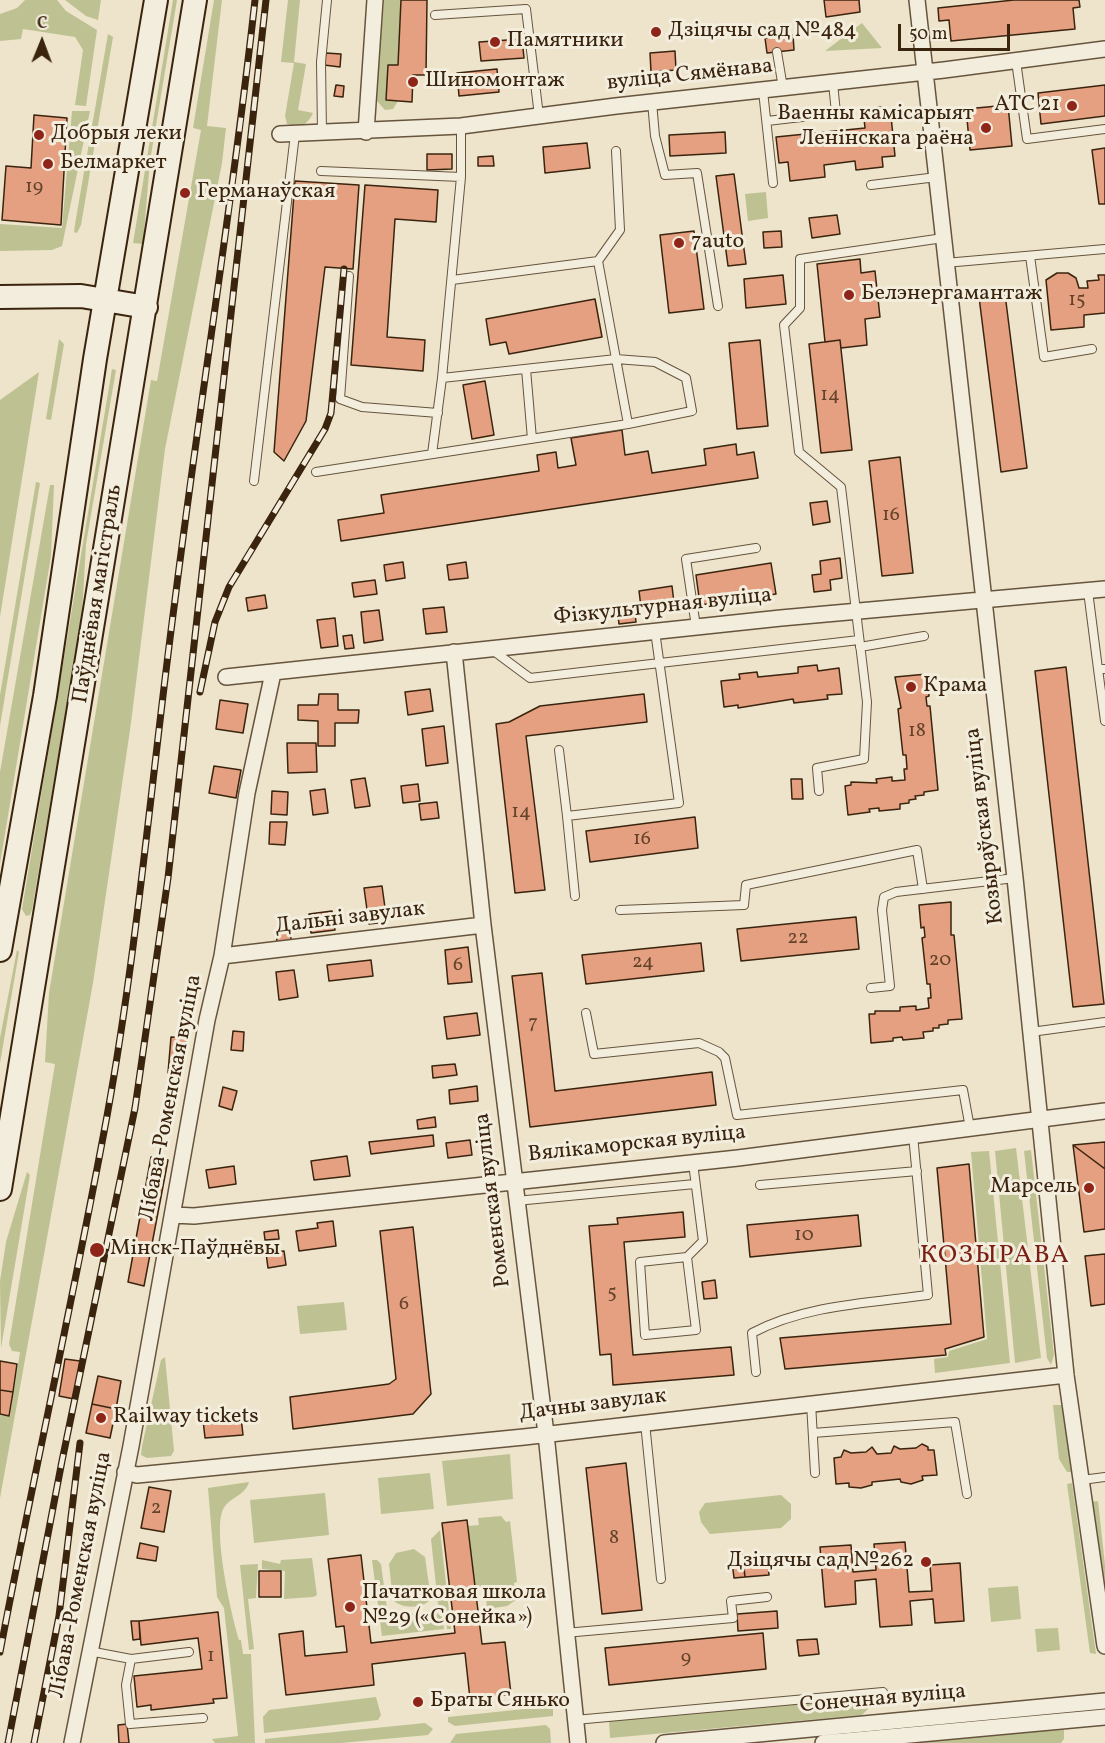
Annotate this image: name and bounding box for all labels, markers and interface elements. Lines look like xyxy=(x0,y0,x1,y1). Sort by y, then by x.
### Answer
north arrow xyxy=(12,12,72,72)
scale bar xyxy=(901,12,1014,50)
text: С xyxy=(37,13,48,35)
place label: Дзіцячы сад №484 xyxy=(668,19,857,45)
text: 50 m xyxy=(909,22,948,47)
marker: Дзіцячы сад №484 xyxy=(649,25,663,39)
place label: Памятники xyxy=(507,29,624,55)
marker: Памятники xyxy=(488,35,502,49)
street label: вуліца Сямёнава xyxy=(606,54,774,98)
place label: Шиномонтаж xyxy=(425,69,565,95)
marker: Шиномонтаж xyxy=(406,75,420,89)
place label: АТС 21 xyxy=(994,93,1060,119)
marker: АТС 21 xyxy=(1065,99,1079,113)
place label: Ваенны камісарыят Ленінскага раёна xyxy=(777,102,974,154)
marker: Ваенны камісарыят Ленінскага раёна xyxy=(979,121,993,135)
place label: Добрыя леки xyxy=(51,122,182,148)
marker: Добрыя леки xyxy=(32,128,46,142)
place label: Белмаркет xyxy=(60,151,167,177)
marker: Белмаркет xyxy=(41,157,55,171)
house number: 19 xyxy=(25,176,43,200)
place label: Германаўская xyxy=(197,180,335,206)
marker: Германаўская xyxy=(178,186,192,200)
place label: 7auto xyxy=(691,230,744,256)
marker: 7auto xyxy=(672,236,686,250)
place label: Белэнергамантаж xyxy=(861,282,1043,308)
marker: Белэнергамантаж xyxy=(842,288,856,302)
house number: 15 xyxy=(1068,289,1086,313)
house number: 14 xyxy=(820,384,840,408)
street label: Паўднёвая магістраль xyxy=(69,483,129,705)
house number: 16 xyxy=(882,504,900,528)
street label: Фізкультурная вуліца xyxy=(553,583,773,633)
place label: Крама xyxy=(923,674,988,700)
marker: Крама xyxy=(904,680,918,694)
house number: 18 xyxy=(908,720,926,744)
street label: Козыраўская вуліца xyxy=(961,726,1011,926)
house number: 14 xyxy=(511,801,531,825)
house number: 16 xyxy=(633,828,651,852)
street label: Дальні завулак xyxy=(274,897,426,941)
house number: 22 xyxy=(787,927,809,951)
house number: 20 xyxy=(929,949,951,973)
house number: 24 xyxy=(632,951,654,975)
house number: 6 xyxy=(453,954,463,978)
street label: Лібава-Роменская вуліца xyxy=(135,973,209,1223)
house number: 7 xyxy=(528,1012,538,1036)
street label: Роменская вуліца xyxy=(470,1111,518,1289)
street label: Вялікаморская вуліца xyxy=(527,1120,747,1170)
place label: Марсель xyxy=(990,1175,1077,1201)
marker: Марсель xyxy=(1082,1181,1096,1195)
house number: 10 xyxy=(794,1224,814,1248)
place label: Мінск-Паўднёвы xyxy=(110,1237,280,1263)
marker: Мінск-Паўднёвы xyxy=(88,1241,106,1259)
district label: КОЗЫРАВА xyxy=(920,1241,1070,1273)
house number: 5 xyxy=(607,1282,617,1306)
house number: 6 xyxy=(399,1293,409,1317)
street label: Дачны завулак xyxy=(518,1384,668,1428)
place label: Railway tickets xyxy=(113,1405,259,1431)
marker: Railway tickets xyxy=(94,1411,108,1425)
street label: Лібава-Роменская вуліца xyxy=(45,1450,119,1700)
house number: 2 xyxy=(151,1497,161,1521)
house number: 8 xyxy=(609,1527,619,1551)
place label: Дзіцячы сад №262 xyxy=(727,1549,914,1575)
marker: Дзіцячы сад №262 xyxy=(919,1555,933,1569)
place label: Пачатковая школа №29 («Сонейка») xyxy=(362,1581,547,1633)
marker: Пачатковая школа №29 («Сонейка») xyxy=(343,1600,357,1614)
house number: 1 xyxy=(207,1645,215,1669)
house number: 9 xyxy=(681,1647,691,1671)
street label: Сонечная вуліца xyxy=(799,1680,967,1720)
place label: Браты Сянько xyxy=(430,1689,570,1715)
marker: Браты Сянько xyxy=(411,1695,425,1709)

